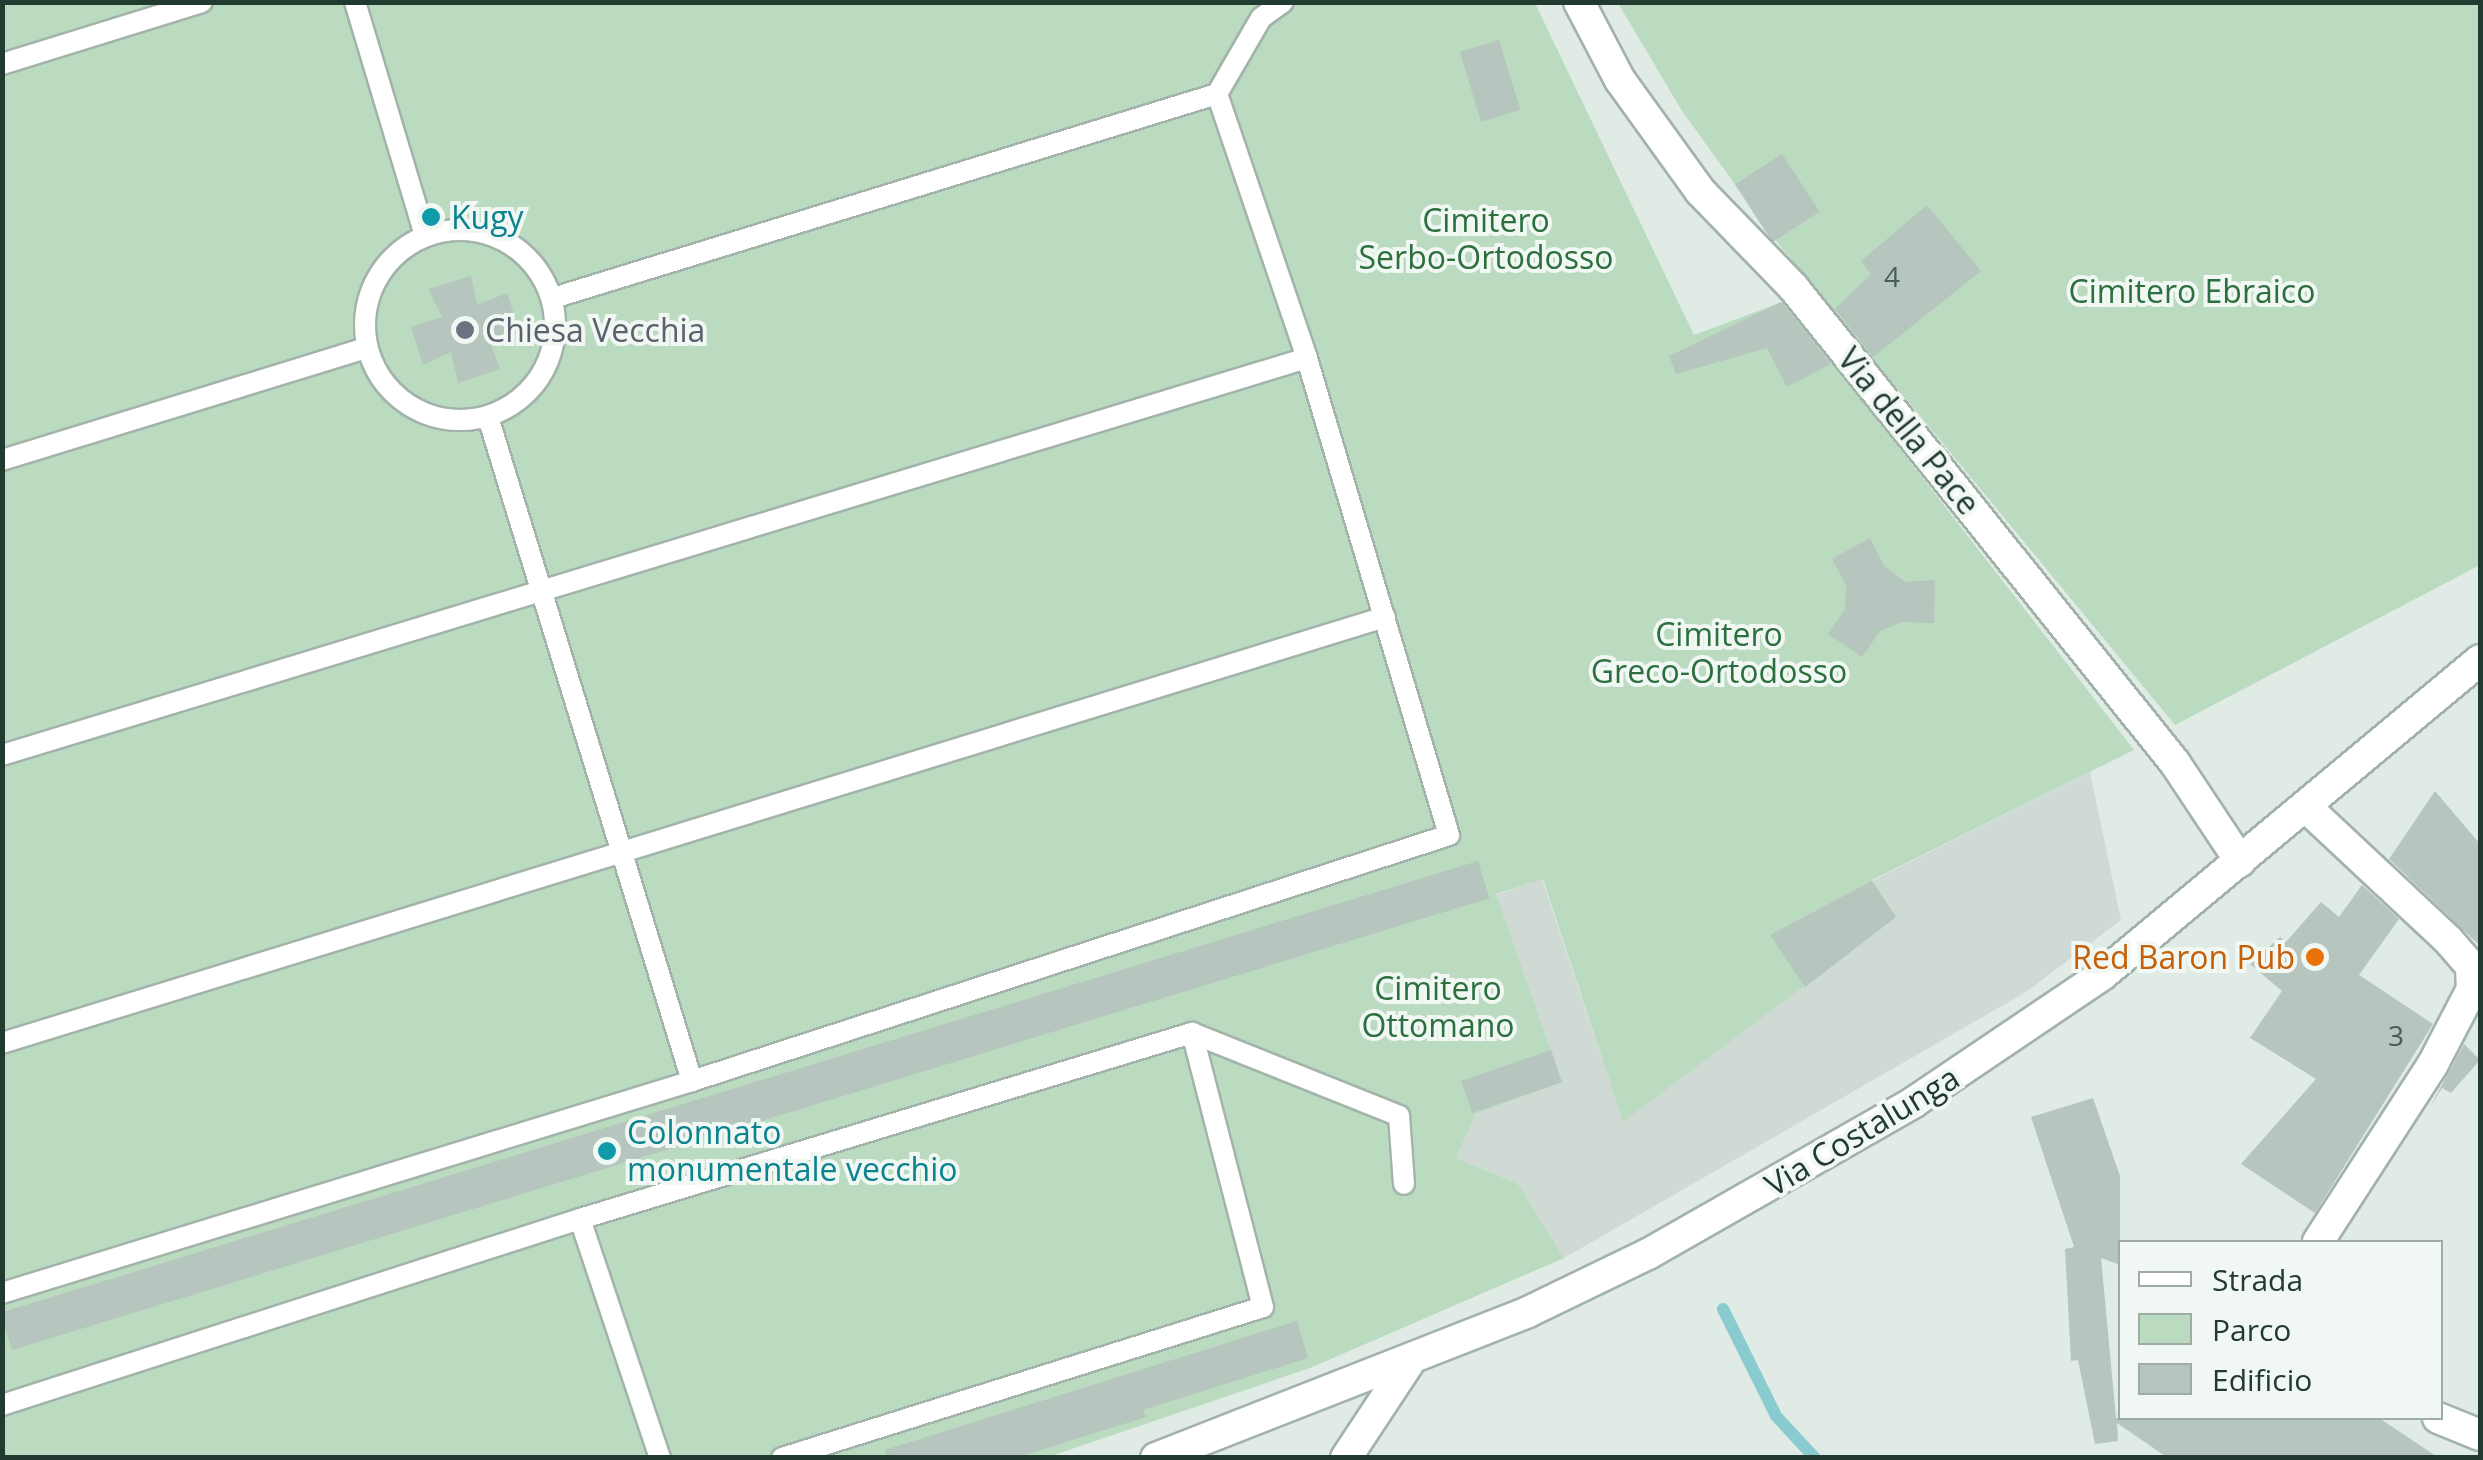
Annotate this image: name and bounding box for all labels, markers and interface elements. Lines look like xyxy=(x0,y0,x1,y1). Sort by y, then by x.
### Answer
place label: Kugy xyxy=(451,198,524,236)
park label: Cimitero Serbo-Ortodosso xyxy=(1359,202,1613,277)
marker: Kugy xyxy=(420,206,442,228)
house number: 4 xyxy=(1884,259,1900,293)
park label: Cimitero Ebraico xyxy=(2069,272,2315,310)
place label: Chiesa Vecchia xyxy=(485,311,705,349)
marker: Chiesa Vecchia xyxy=(454,319,476,341)
street label: Via della Pace xyxy=(1830,340,1988,522)
park label: Cimitero Greco-Ortodosso xyxy=(1591,616,1847,691)
place label: Red Baron Pub xyxy=(2072,938,2295,976)
marker: Red Baron Pub xyxy=(2304,946,2326,968)
park label: Cimitero Ottomano xyxy=(1361,970,1515,1045)
house number: 3 xyxy=(2388,1018,2404,1052)
street label: Via Costalunga xyxy=(1758,1058,1966,1204)
place label: Colonnato monumentale vecchio xyxy=(627,1114,957,1189)
marker: Colonnato monumentale vecchio xyxy=(596,1140,618,1162)
legend xyxy=(2118,1240,2443,1420)
text: Strada xyxy=(2212,1259,2303,1300)
text: Parco xyxy=(2212,1309,2291,1350)
text: Edificio xyxy=(2212,1359,2312,1400)

